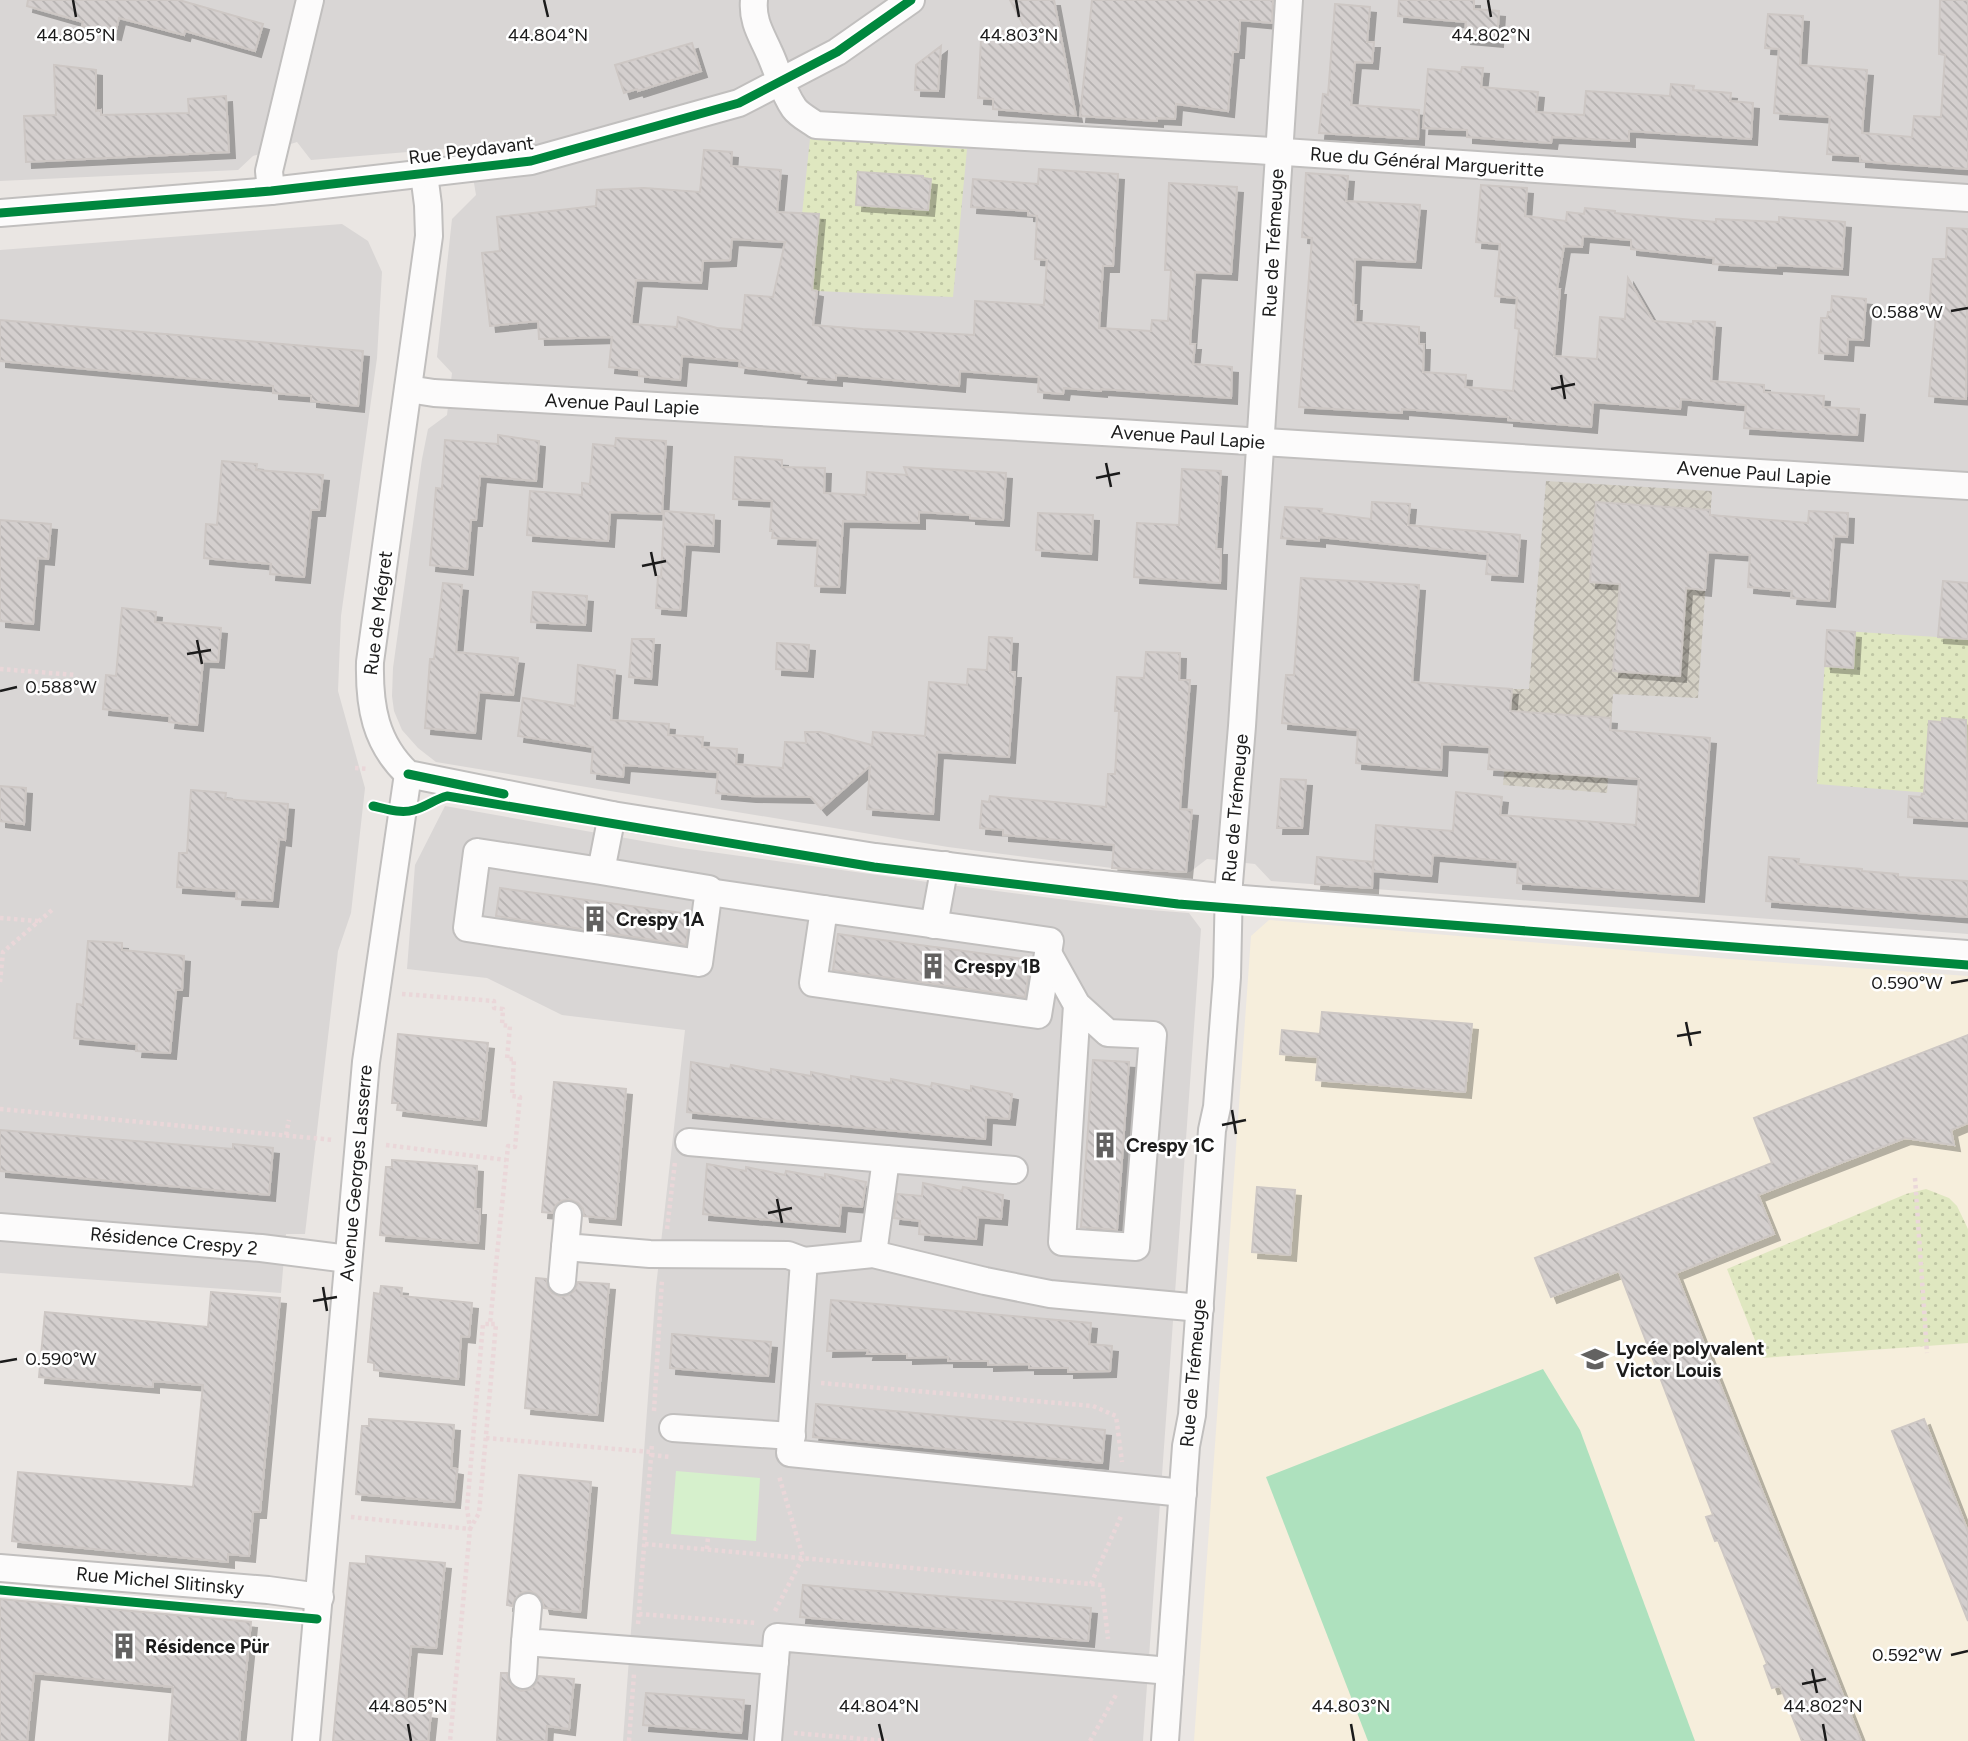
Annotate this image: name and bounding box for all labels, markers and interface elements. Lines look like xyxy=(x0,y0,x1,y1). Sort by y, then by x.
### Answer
text: 44.805°N xyxy=(36,24,116,46)
text: 44.804°N xyxy=(508,24,588,46)
text: 44.803°N xyxy=(979,24,1059,46)
text: 44.802°N xyxy=(1451,24,1531,46)
street label: Rue Peydavant xyxy=(407,131,535,169)
street label: Rue du Général Margueritte xyxy=(1309,142,1545,182)
street label: Rue de Trémeuge xyxy=(1258,168,1288,318)
text: 0.588°W xyxy=(1871,301,1944,323)
street label: Avenue Paul Lapie xyxy=(544,388,700,420)
street label: Avenue Paul Lapie xyxy=(1110,420,1266,454)
street label: Avenue Paul Lapie xyxy=(1676,456,1832,490)
street label: Rue de Mégret xyxy=(359,549,397,677)
text: 0.588°W xyxy=(25,676,98,698)
street label: Rue de Trémeuge xyxy=(1217,733,1253,883)
building icon: Crespy 1A xyxy=(580,904,610,934)
place label: Crespy 1A xyxy=(616,908,705,931)
building icon: Crespy 1B xyxy=(918,951,948,981)
place label: Crespy 1B xyxy=(954,955,1040,978)
text: 0.590°W xyxy=(1871,972,1943,994)
street label: Avenue Georges Lasserre xyxy=(335,1064,377,1282)
building icon: Crespy 1C xyxy=(1090,1130,1120,1160)
place label: Crespy 1C xyxy=(1126,1134,1215,1157)
street label: Résidence Crespy 2 xyxy=(89,1222,259,1260)
street label: Rue de Trémeuge xyxy=(1175,1298,1211,1448)
place label: Lycée polyvalent Victor Louis xyxy=(1616,1337,1765,1382)
school or university icon: Lycée polyvalent Victor Louis xyxy=(1580,1344,1610,1374)
text: 0.590°W xyxy=(25,1348,97,1370)
street label: Rue Michel Slitinsky xyxy=(75,1562,245,1600)
building icon: Résidence Pür xyxy=(109,1631,139,1661)
place label: Résidence Pür xyxy=(145,1635,269,1658)
text: 0.592°W xyxy=(1872,1644,1943,1666)
text: 44.805°N xyxy=(368,1695,448,1717)
text: 44.804°N xyxy=(839,1695,919,1717)
text: 44.803°N xyxy=(1311,1695,1391,1717)
text: 44.802°N xyxy=(1783,1695,1863,1717)

